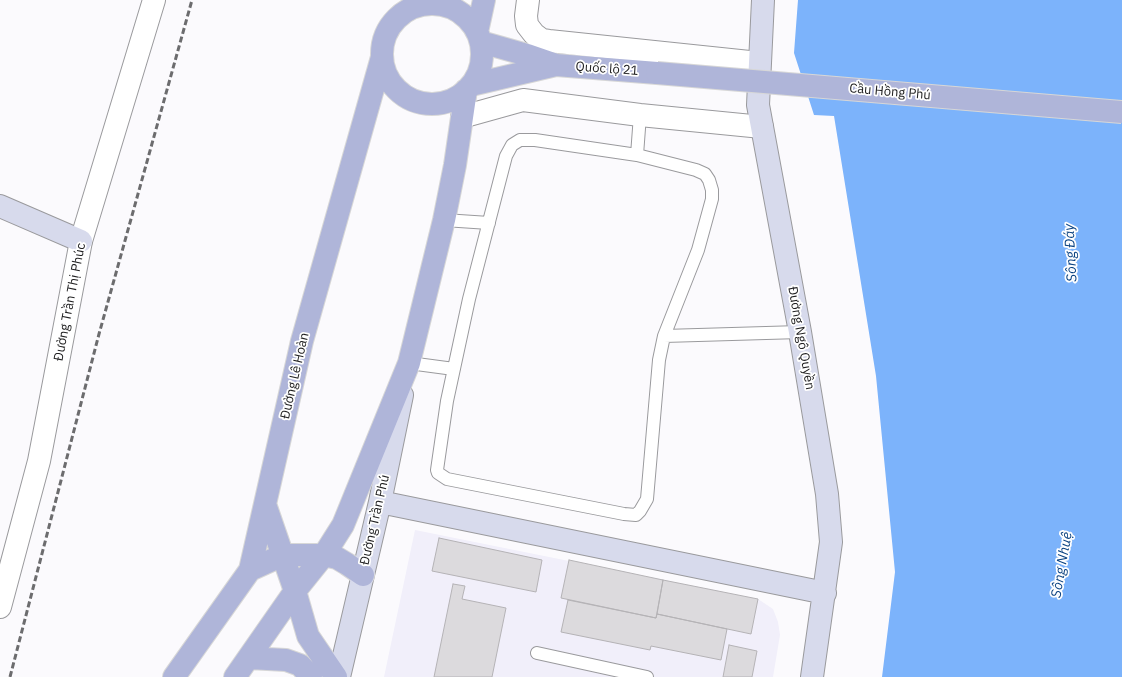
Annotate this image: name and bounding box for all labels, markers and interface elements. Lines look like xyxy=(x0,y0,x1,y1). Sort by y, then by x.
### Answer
street label: Quốc lộ 21 xyxy=(575,59,639,79)
street label: Cầu Hồng Phú xyxy=(849,81,931,103)
water label: Sông Đáy xyxy=(1061,224,1081,282)
street label: Đường Trần Thị Phúc xyxy=(51,242,89,362)
street label: Đường Ngô Quyền xyxy=(784,285,818,391)
street label: Đường Lê Hoàn xyxy=(277,331,313,421)
street label: Đường Trần Phú xyxy=(357,473,393,567)
water label: Sông Nhuệ xyxy=(1048,531,1076,599)

